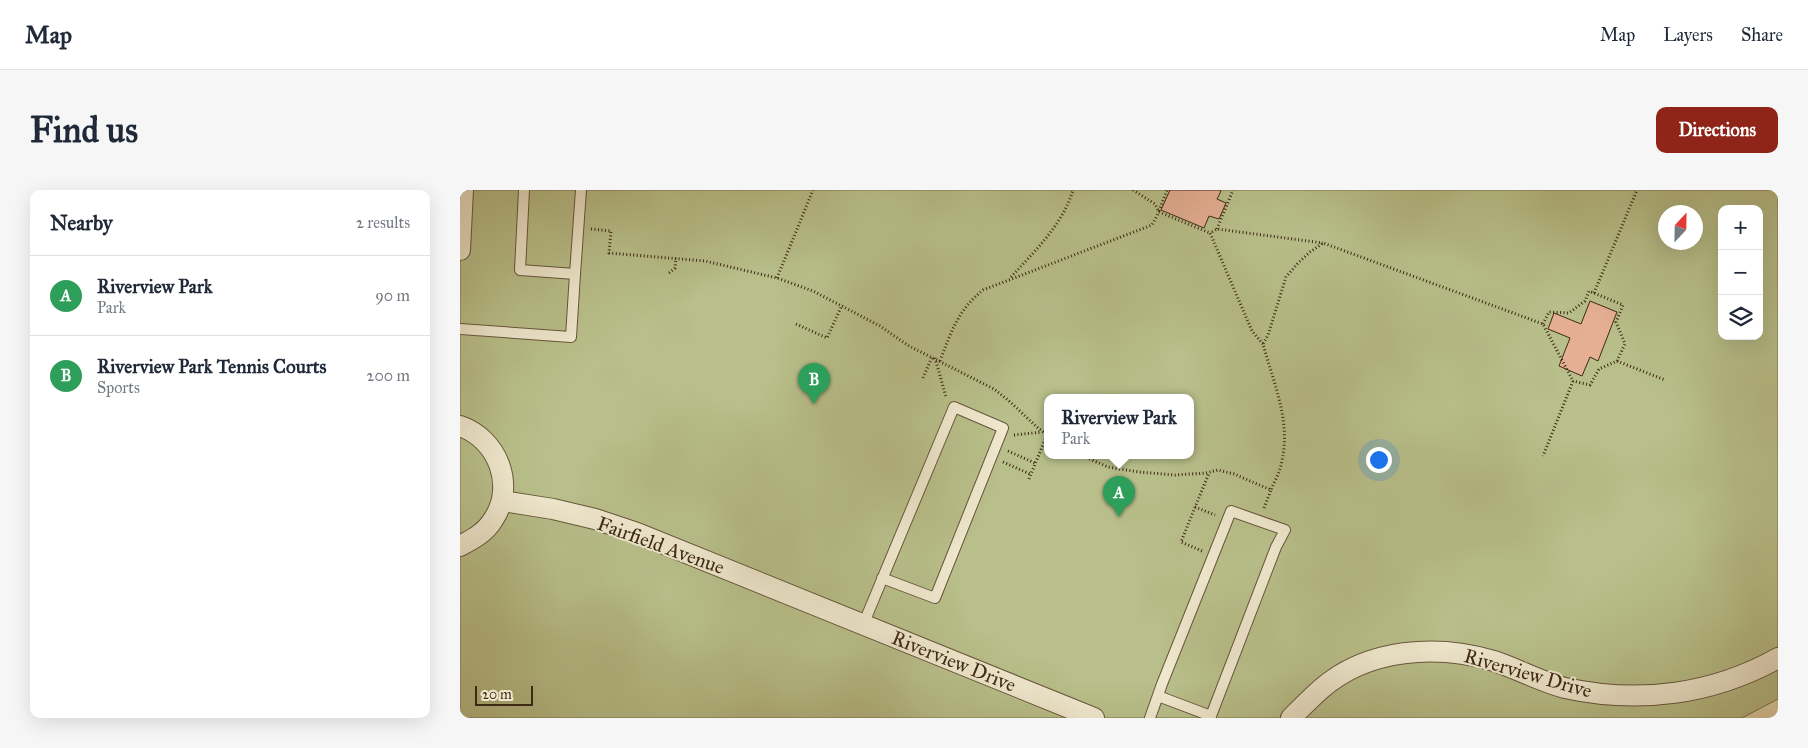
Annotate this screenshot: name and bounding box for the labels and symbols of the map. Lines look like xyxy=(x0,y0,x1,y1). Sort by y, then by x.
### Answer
north arrow xyxy=(1658,205,1703,250)
pin: B xyxy=(798,363,830,404)
your location xyxy=(1366,447,1392,473)
pin: A xyxy=(1103,476,1135,517)
street label: Fairfield Avenue xyxy=(594,511,728,579)
street label: Riverview Drive xyxy=(888,625,1020,697)
street label: Riverview Drive xyxy=(1461,643,1595,703)
scale bar xyxy=(475,683,532,706)

